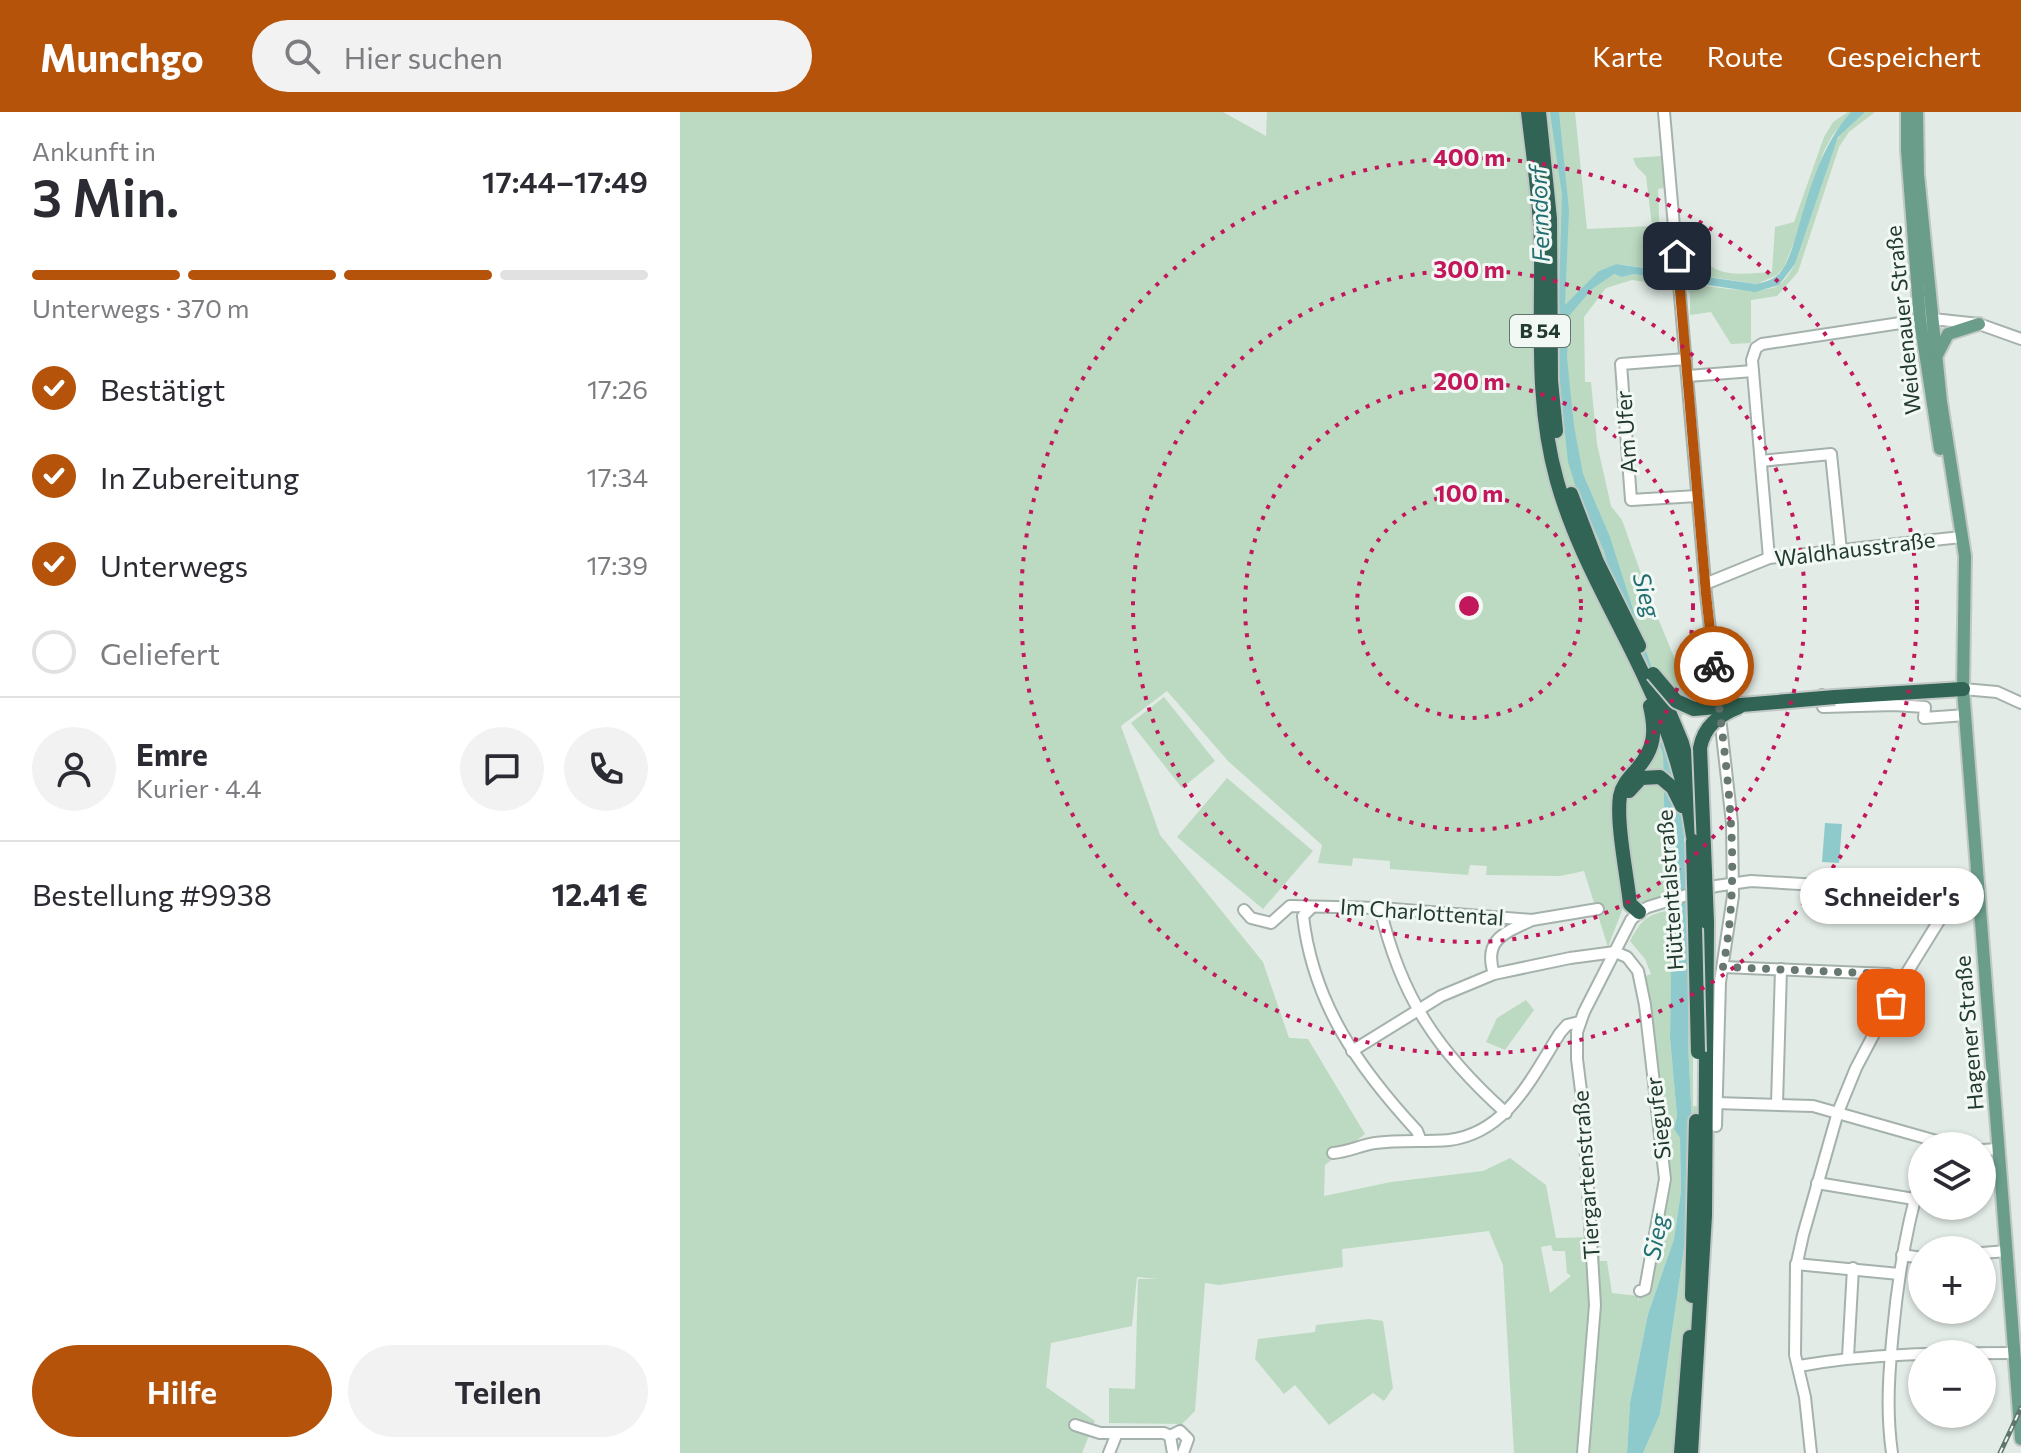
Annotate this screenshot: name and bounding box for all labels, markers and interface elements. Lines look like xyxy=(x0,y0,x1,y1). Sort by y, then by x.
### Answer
search box xyxy=(252,20,812,92)
text: Munchgo xyxy=(40,33,204,80)
icon: search xyxy=(280,34,324,78)
text: Hier suchen xyxy=(344,38,503,75)
text: Karte xyxy=(1592,39,1663,73)
text: Route xyxy=(1707,39,1783,73)
text: Gespeichert xyxy=(1827,39,1981,73)
text: Ankunft in xyxy=(32,135,156,166)
text: 400 m xyxy=(1433,142,1505,171)
text: 17:44–17:49 xyxy=(482,162,648,199)
water label: Ferndorf xyxy=(1522,163,1555,263)
text: 3 Min. xyxy=(32,164,179,228)
pin xyxy=(1643,222,1711,290)
street label: Weidenauer Straße xyxy=(1879,224,1926,416)
icon: home xyxy=(1655,234,1699,278)
text: 300 m xyxy=(1433,254,1505,283)
text: Unterwegs · 370 m xyxy=(32,292,250,323)
road number: B 54 xyxy=(1510,315,1570,347)
icon: check xyxy=(32,366,76,410)
text: 200 m xyxy=(1434,366,1504,395)
text: Bestätigt xyxy=(100,370,225,407)
text: 17:26 xyxy=(587,373,648,404)
street label: Am Ufer xyxy=(1609,389,1642,474)
icon: check xyxy=(32,454,76,498)
text: In Zubereitung xyxy=(100,458,299,495)
text: 17:34 xyxy=(587,461,648,492)
text: 100 m xyxy=(1435,478,1503,507)
street label: Waldhausstraße xyxy=(1773,525,1937,572)
icon: check xyxy=(32,542,76,586)
text: Unterwegs xyxy=(100,546,248,583)
text: 17:39 xyxy=(586,549,648,580)
water label: Sieg xyxy=(1628,569,1668,621)
centre of rings xyxy=(1455,592,1483,620)
courier xyxy=(1674,626,1754,706)
text: Geliefert xyxy=(100,634,220,671)
icon: bike xyxy=(1692,644,1736,688)
button: person xyxy=(32,727,116,811)
button: chat xyxy=(460,727,544,811)
button: phone xyxy=(564,727,648,811)
text: Emre xyxy=(136,735,208,772)
text: Kurier · 4.4 xyxy=(136,772,262,803)
street label: Hüttentalstraße xyxy=(1650,809,1689,971)
callout: Schneider's xyxy=(1799,867,1983,923)
text: Bestellung #9938 xyxy=(32,875,272,912)
text: 12.41 € xyxy=(552,875,648,912)
text: Schneider's xyxy=(1824,880,1960,911)
street label: Im Charlottental xyxy=(1339,892,1505,931)
street label: Hagener Straße xyxy=(1948,955,1989,1112)
pin xyxy=(1857,969,1925,1037)
icon: bag xyxy=(1869,981,1913,1025)
street label: Siegufer xyxy=(1639,1075,1676,1161)
street label: Tiergartenstraße xyxy=(1566,1090,1605,1260)
map controls xyxy=(1908,1132,1996,1428)
button: layers xyxy=(1908,1132,1996,1220)
water label: Sieg xyxy=(1636,1210,1673,1262)
button: + xyxy=(1908,1236,1996,1324)
button: − xyxy=(1908,1340,1996,1428)
button: Hilfe xyxy=(32,1345,332,1437)
button: Teilen xyxy=(348,1345,648,1437)

